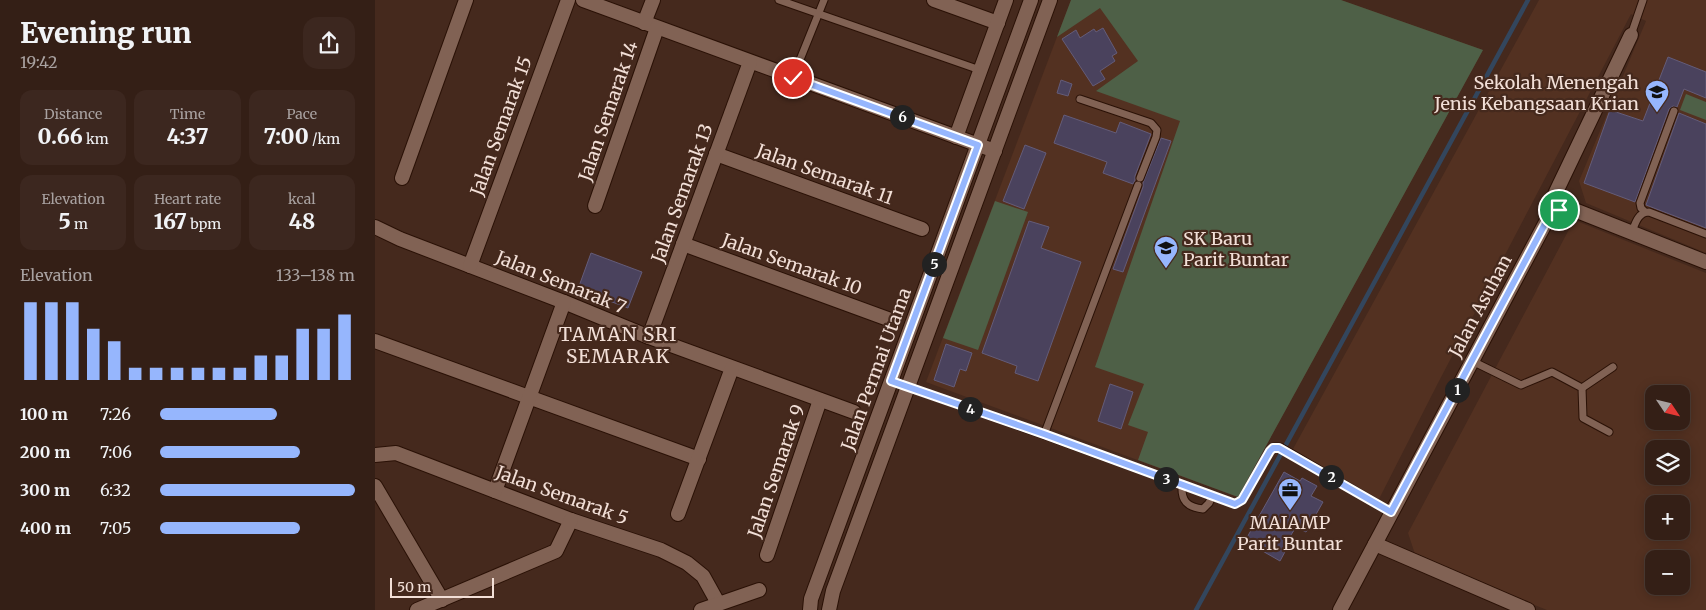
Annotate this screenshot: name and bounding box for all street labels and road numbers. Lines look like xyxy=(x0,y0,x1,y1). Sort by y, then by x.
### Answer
street label: Jalan Semarak 14 xyxy=(573,38,643,185)
street label: Jalan Semarak 15 xyxy=(465,53,537,200)
street label: Jalan Semarak 13 xyxy=(646,120,718,267)
street label: Jalan Semarak 11 xyxy=(752,138,897,209)
street label: Jalan Semarak 10 xyxy=(718,228,865,300)
street label: Jalan Semarak 7 xyxy=(491,245,630,319)
street label: Jalan Asuhan xyxy=(1443,250,1517,362)
street label: Jalan Permai Utama xyxy=(836,284,916,454)
street label: Jalan Semarak 9 xyxy=(742,401,810,542)
street label: Jalan Semarak 5 xyxy=(492,460,631,530)

